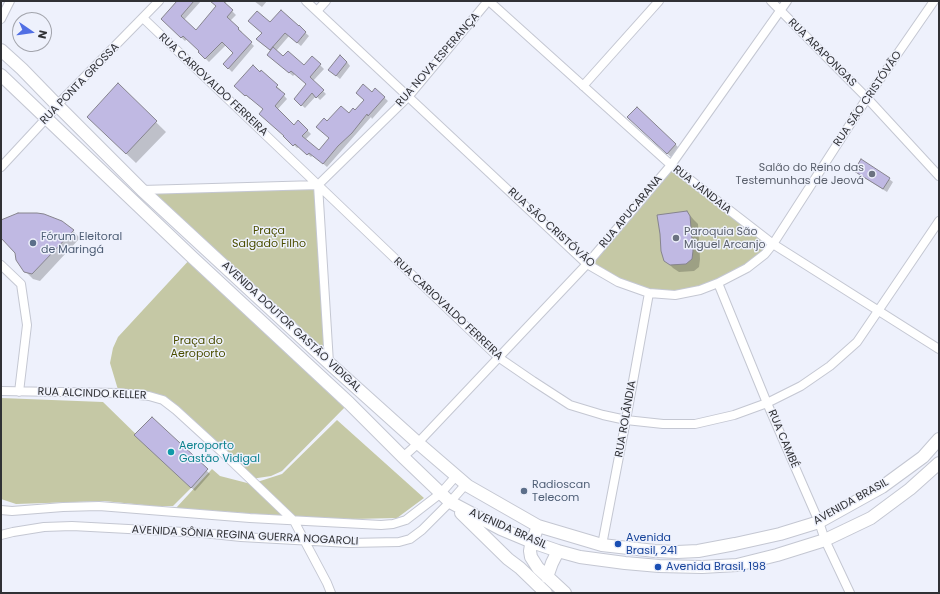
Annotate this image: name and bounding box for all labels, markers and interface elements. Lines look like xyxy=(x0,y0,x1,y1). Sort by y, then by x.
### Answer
street label: RUA NOVA ESPERANÇA xyxy=(393,10,483,110)
north arrow xyxy=(12,12,52,52)
street label: RUA ARAPONGAS xyxy=(785,16,859,90)
text: N xyxy=(34,29,51,40)
street label: RUA CARIOVALDO FERREIRA xyxy=(156,31,270,139)
street label: RUA PONTA GROSSA xyxy=(38,41,122,127)
street label: RUA SÃO CRISTÓVÃO xyxy=(831,49,905,149)
place label: Salão do Reino das Testemunhas de Jeová xyxy=(736,161,864,187)
street label: RUA JANDAIA xyxy=(670,163,734,217)
marker: Salão do Reino das Testemunhas de Jeová xyxy=(867,169,877,179)
street label: RUA APUCARANA xyxy=(597,173,665,251)
street label: RUA SÃO CRISTÓVÃO xyxy=(505,186,597,270)
park label: Praça Salgado Filho xyxy=(232,224,306,250)
place label: Paroquia São Miguel Arcanjo xyxy=(684,225,766,251)
place label: Fórum Eleitoral de Maringá xyxy=(41,230,122,256)
marker: Paroquia São Miguel Arcanjo xyxy=(671,233,681,243)
marker: Fórum Eleitoral de Maringá xyxy=(28,238,38,248)
street label: RUA CARIOVALDO FERREIRA xyxy=(391,255,505,363)
street label: AVENIDA DOUTOR GASTÃO VIDIGAL xyxy=(219,259,363,395)
park label: Praça do Aeroporto xyxy=(171,334,225,360)
street label: RUA ROLÂNDIA xyxy=(613,380,639,458)
street label: RUA ALCINDO KELLER xyxy=(37,386,147,402)
street label: RUA CAMBÉ xyxy=(765,408,801,470)
place label: Aeroporto Gastão Vidigal xyxy=(179,439,260,465)
marker: Aeroporto Gastão Vidigal xyxy=(166,447,176,457)
street label: AVENIDA BRASIL xyxy=(811,476,891,528)
place label: Radioscan Telecom xyxy=(532,478,590,504)
marker: Radioscan Telecom xyxy=(519,486,529,496)
street label: AVENIDA BRASIL xyxy=(467,506,549,552)
street label: AVENIDA SÔNIA REGINA GUERRA NOGAROLI xyxy=(131,523,359,549)
place label: Avenida Brasil, 241 xyxy=(626,531,677,557)
marker: Avenida Brasil, 241 xyxy=(613,539,623,549)
place label: Avenida Brasil, 198 xyxy=(666,560,766,574)
marker: Avenida Brasil, 198 xyxy=(653,562,663,572)

